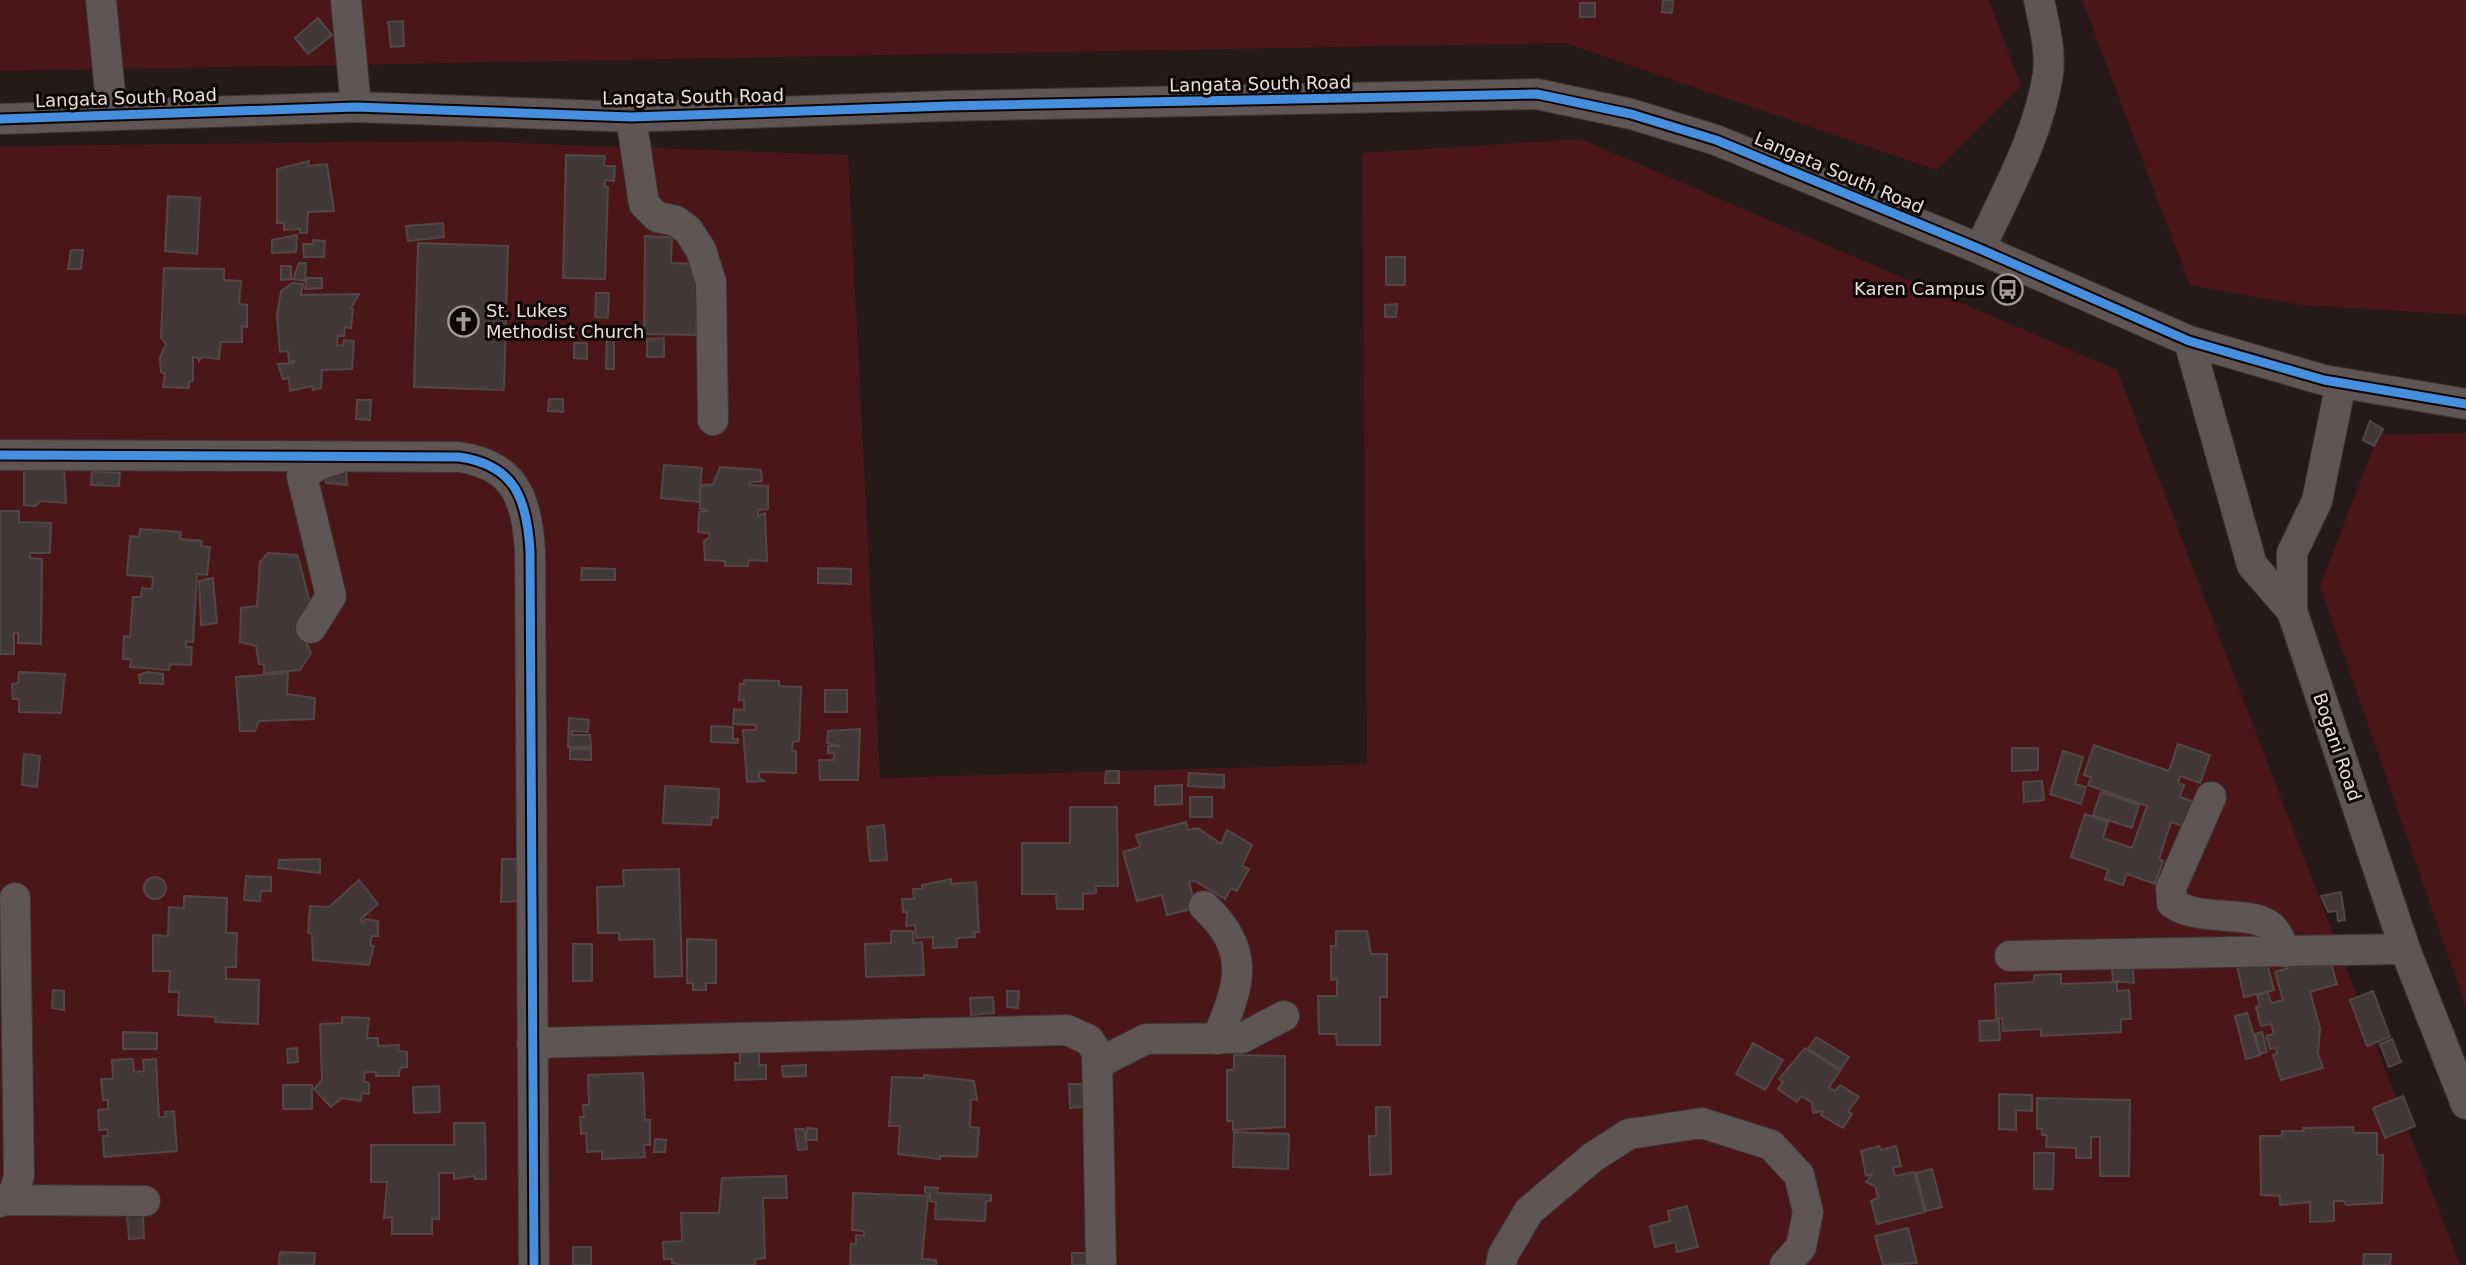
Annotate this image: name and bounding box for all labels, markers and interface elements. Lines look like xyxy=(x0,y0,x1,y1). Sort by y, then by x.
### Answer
street label: Langata South Road xyxy=(1169,71,1351,96)
street label: Langata South Road xyxy=(35,84,217,111)
street label: Langata South Road xyxy=(602,84,784,109)
street label: Langata South Road xyxy=(1751,127,1927,218)
bus stop icon: Karen Campus xyxy=(1991,272,2025,306)
place label: Karen Campus xyxy=(1854,278,1985,299)
place label: St. Lukes Methodist Church xyxy=(486,300,644,342)
church icon: St. Lukes Methodist Church xyxy=(446,304,480,338)
street label: Bogani Road xyxy=(2309,690,2366,804)

